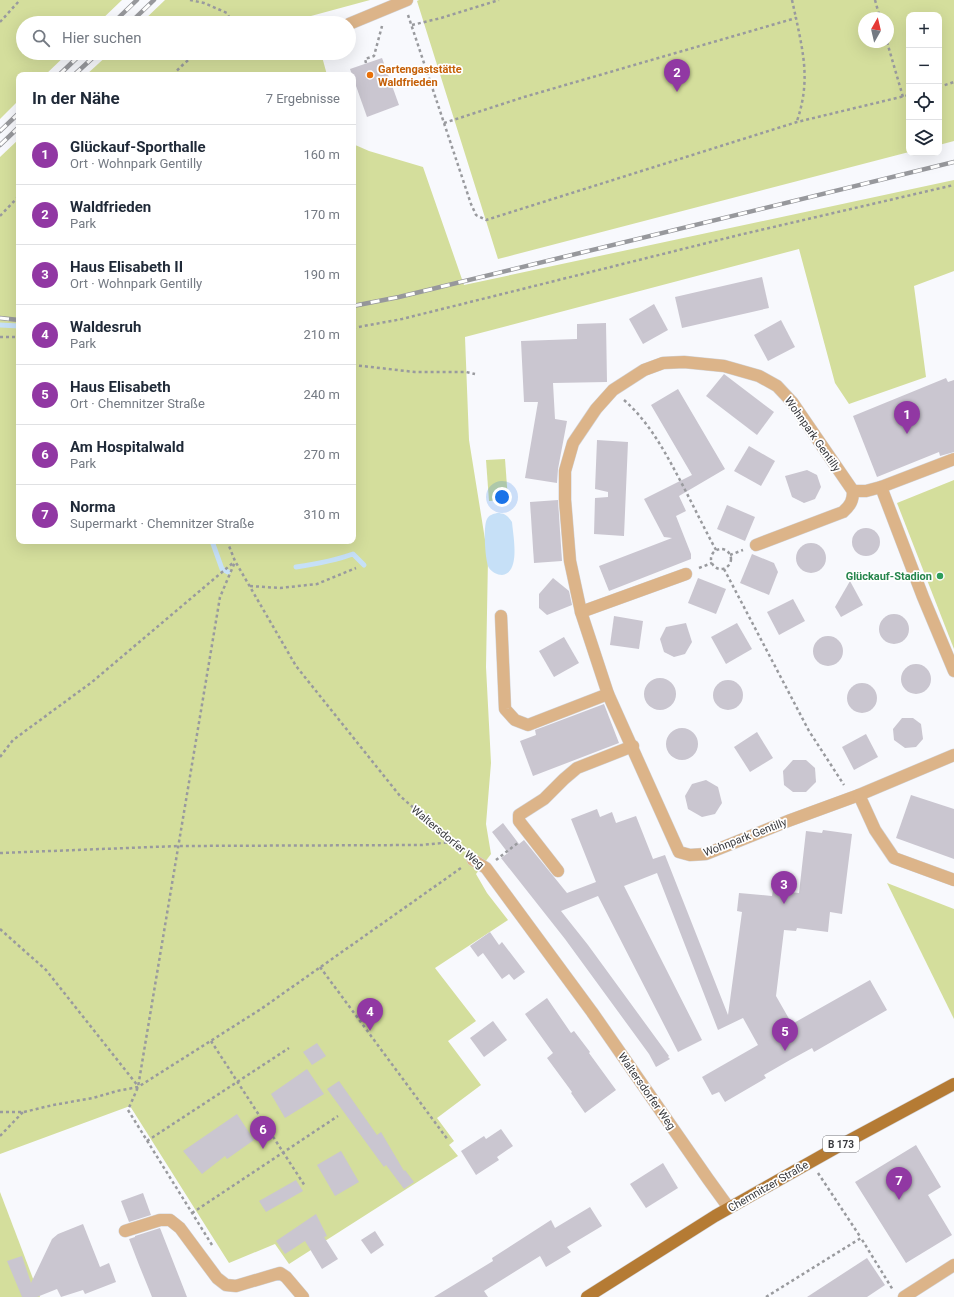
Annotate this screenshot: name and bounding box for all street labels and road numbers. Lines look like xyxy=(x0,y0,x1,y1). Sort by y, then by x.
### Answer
street label: Wohnpark Gentilly xyxy=(782,394,844,475)
street label: Waltersdorfer Weg xyxy=(409,803,487,872)
street label: Wohnpark Gentilly xyxy=(702,815,790,859)
street label: Waltersdorfer Weg xyxy=(615,1050,678,1132)
road number: B 173 xyxy=(823,1136,859,1152)
street label: Chemnitzer Straße xyxy=(726,1158,811,1215)

